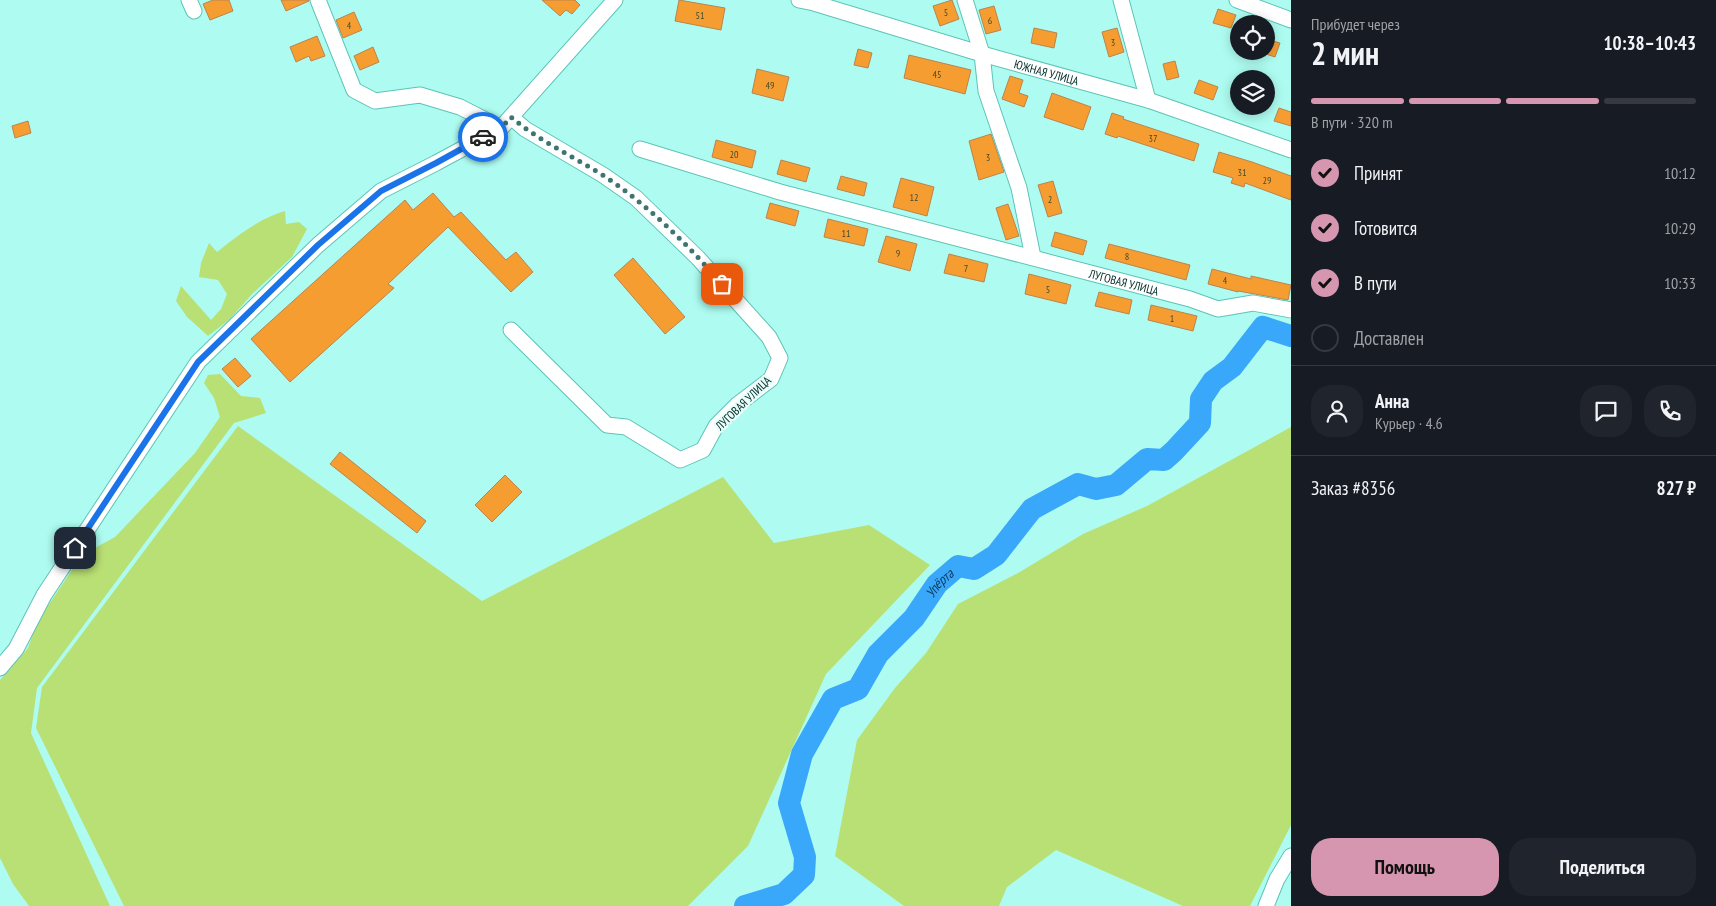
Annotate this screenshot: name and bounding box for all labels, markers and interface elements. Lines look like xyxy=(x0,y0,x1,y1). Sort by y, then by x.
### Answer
house number: 5 xyxy=(944,6,948,19)
house number: 51 xyxy=(696,9,705,22)
house number: 6 xyxy=(988,14,993,27)
text: Прибудет через xyxy=(1311,14,1400,34)
map controls xyxy=(1230,15,1275,115)
button: locate xyxy=(1230,15,1275,60)
house number: 4 xyxy=(347,19,352,32)
text: 10:38–10:43 xyxy=(1603,31,1696,55)
text: 2 мин xyxy=(1311,32,1379,74)
house number: 3 xyxy=(1111,36,1115,49)
street label: ЮЖНАЯ УЛИЦА xyxy=(1013,56,1081,88)
house number: 45 xyxy=(933,68,942,81)
button: layers xyxy=(1230,70,1275,115)
house number: 49 xyxy=(766,79,775,92)
courier xyxy=(458,112,508,162)
text: В пути · 320 m xyxy=(1311,112,1393,132)
icon: car xyxy=(469,123,497,151)
house number: 37 xyxy=(1149,132,1158,145)
house number: 20 xyxy=(730,148,739,161)
house number: 3 xyxy=(986,151,990,164)
icon: check xyxy=(1311,159,1339,187)
text: Принят xyxy=(1354,161,1402,185)
text: 10:12 xyxy=(1664,163,1696,183)
house number: 31 xyxy=(1238,166,1247,179)
house number: 29 xyxy=(1263,174,1272,187)
house number: 12 xyxy=(910,191,919,204)
house number: 2 xyxy=(1048,193,1052,206)
icon: check xyxy=(1311,214,1339,242)
text: Готовится xyxy=(1354,216,1417,240)
text: 10:29 xyxy=(1664,218,1696,238)
house number: 11 xyxy=(842,227,851,240)
house number: 9 xyxy=(896,247,900,260)
house number: 8 xyxy=(1125,250,1129,263)
house number: 7 xyxy=(964,262,968,275)
pin xyxy=(701,263,743,305)
street label: ЛУГОВАЯ УЛИЦА xyxy=(1087,265,1161,298)
icon: check xyxy=(1311,269,1339,297)
icon: bag xyxy=(708,270,736,298)
text: В пути xyxy=(1354,271,1397,295)
text: 10:33 xyxy=(1664,273,1696,293)
house number: 4 xyxy=(1223,274,1228,287)
house number: 5 xyxy=(1046,283,1050,296)
house number: 1 xyxy=(1170,312,1174,325)
text: Доставлен xyxy=(1354,326,1424,350)
street label: ЛУГОВАЯ УЛИЦА xyxy=(711,373,774,434)
button: person xyxy=(1311,385,1363,437)
button: chat xyxy=(1580,385,1632,437)
button: phone xyxy=(1644,385,1696,437)
text: Анна xyxy=(1375,389,1409,413)
text: Курьер · 4.6 xyxy=(1375,413,1443,433)
text: Заказ #8356 xyxy=(1311,476,1395,500)
text: 827 ₽ xyxy=(1657,476,1696,500)
pin xyxy=(54,527,96,569)
icon: home xyxy=(61,534,89,562)
water label: Упёрта xyxy=(921,564,958,601)
button: Помощь xyxy=(1311,838,1499,896)
button: Поделиться xyxy=(1509,838,1696,896)

